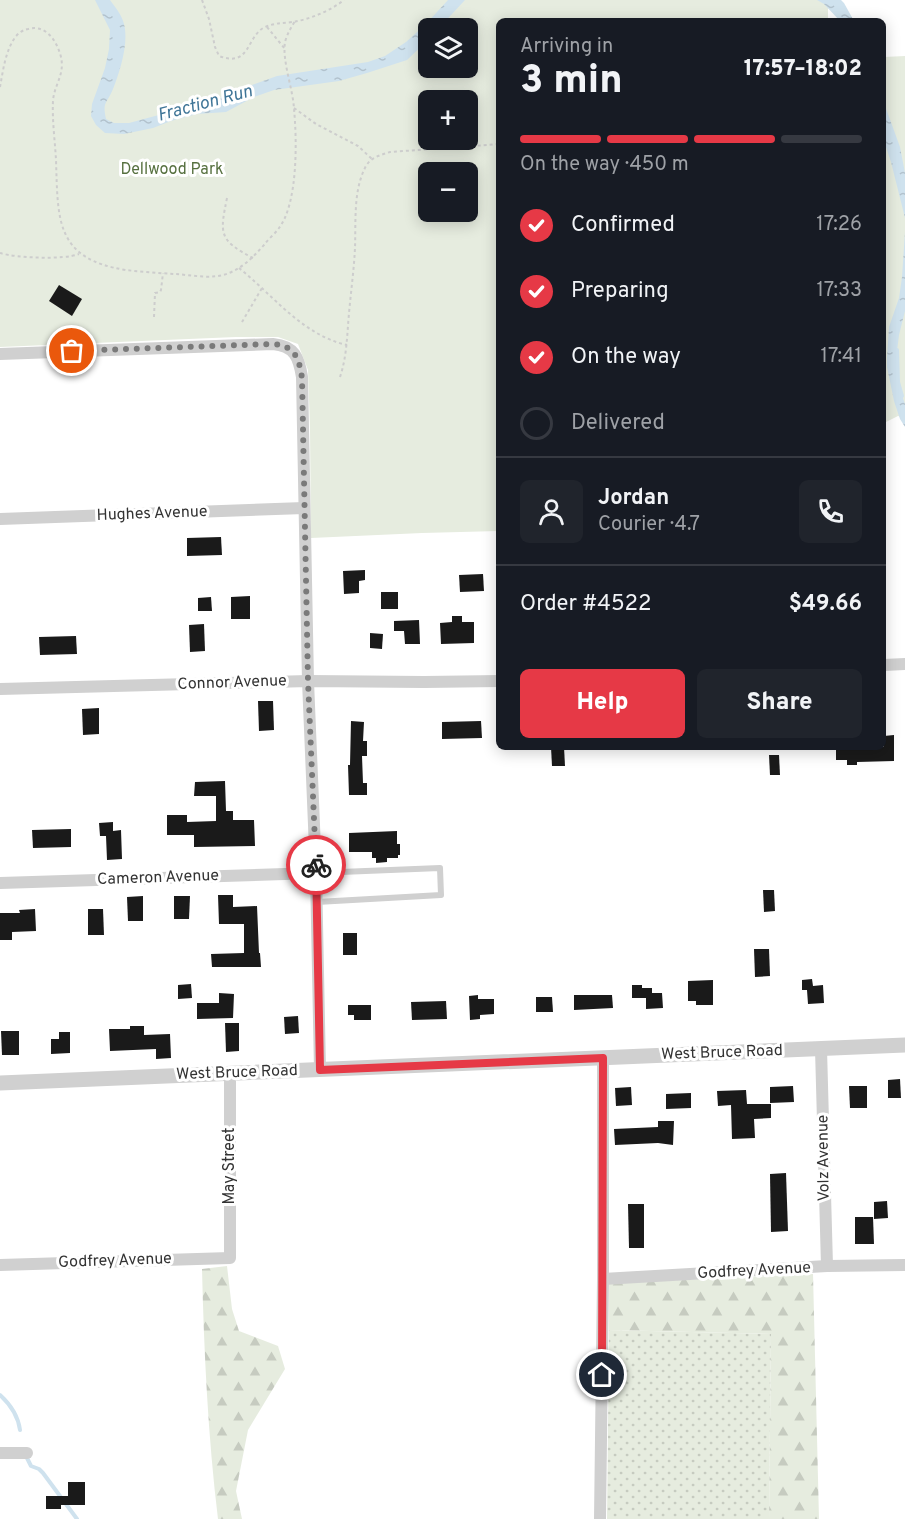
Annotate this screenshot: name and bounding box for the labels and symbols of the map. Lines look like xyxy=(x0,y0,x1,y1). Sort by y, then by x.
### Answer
water label: Fraction Run xyxy=(155,80,255,128)
park label: Dellwood Park xyxy=(120,160,224,180)
pin xyxy=(46,325,97,376)
street label: Hughes Avenue xyxy=(96,502,208,526)
street label: Connor Avenue xyxy=(177,671,287,695)
courier xyxy=(286,835,346,895)
street label: Cameron Avenue xyxy=(97,866,219,890)
street label: West Bruce Road xyxy=(661,1041,783,1065)
street label: West Bruce Road xyxy=(176,1061,298,1085)
street label: Volz Avenue xyxy=(813,1114,835,1202)
street label: May Street xyxy=(220,1127,240,1205)
street label: Godfrey Avenue xyxy=(58,1249,172,1273)
street label: Godfrey Avenue xyxy=(697,1258,811,1284)
pin xyxy=(576,1349,627,1400)

